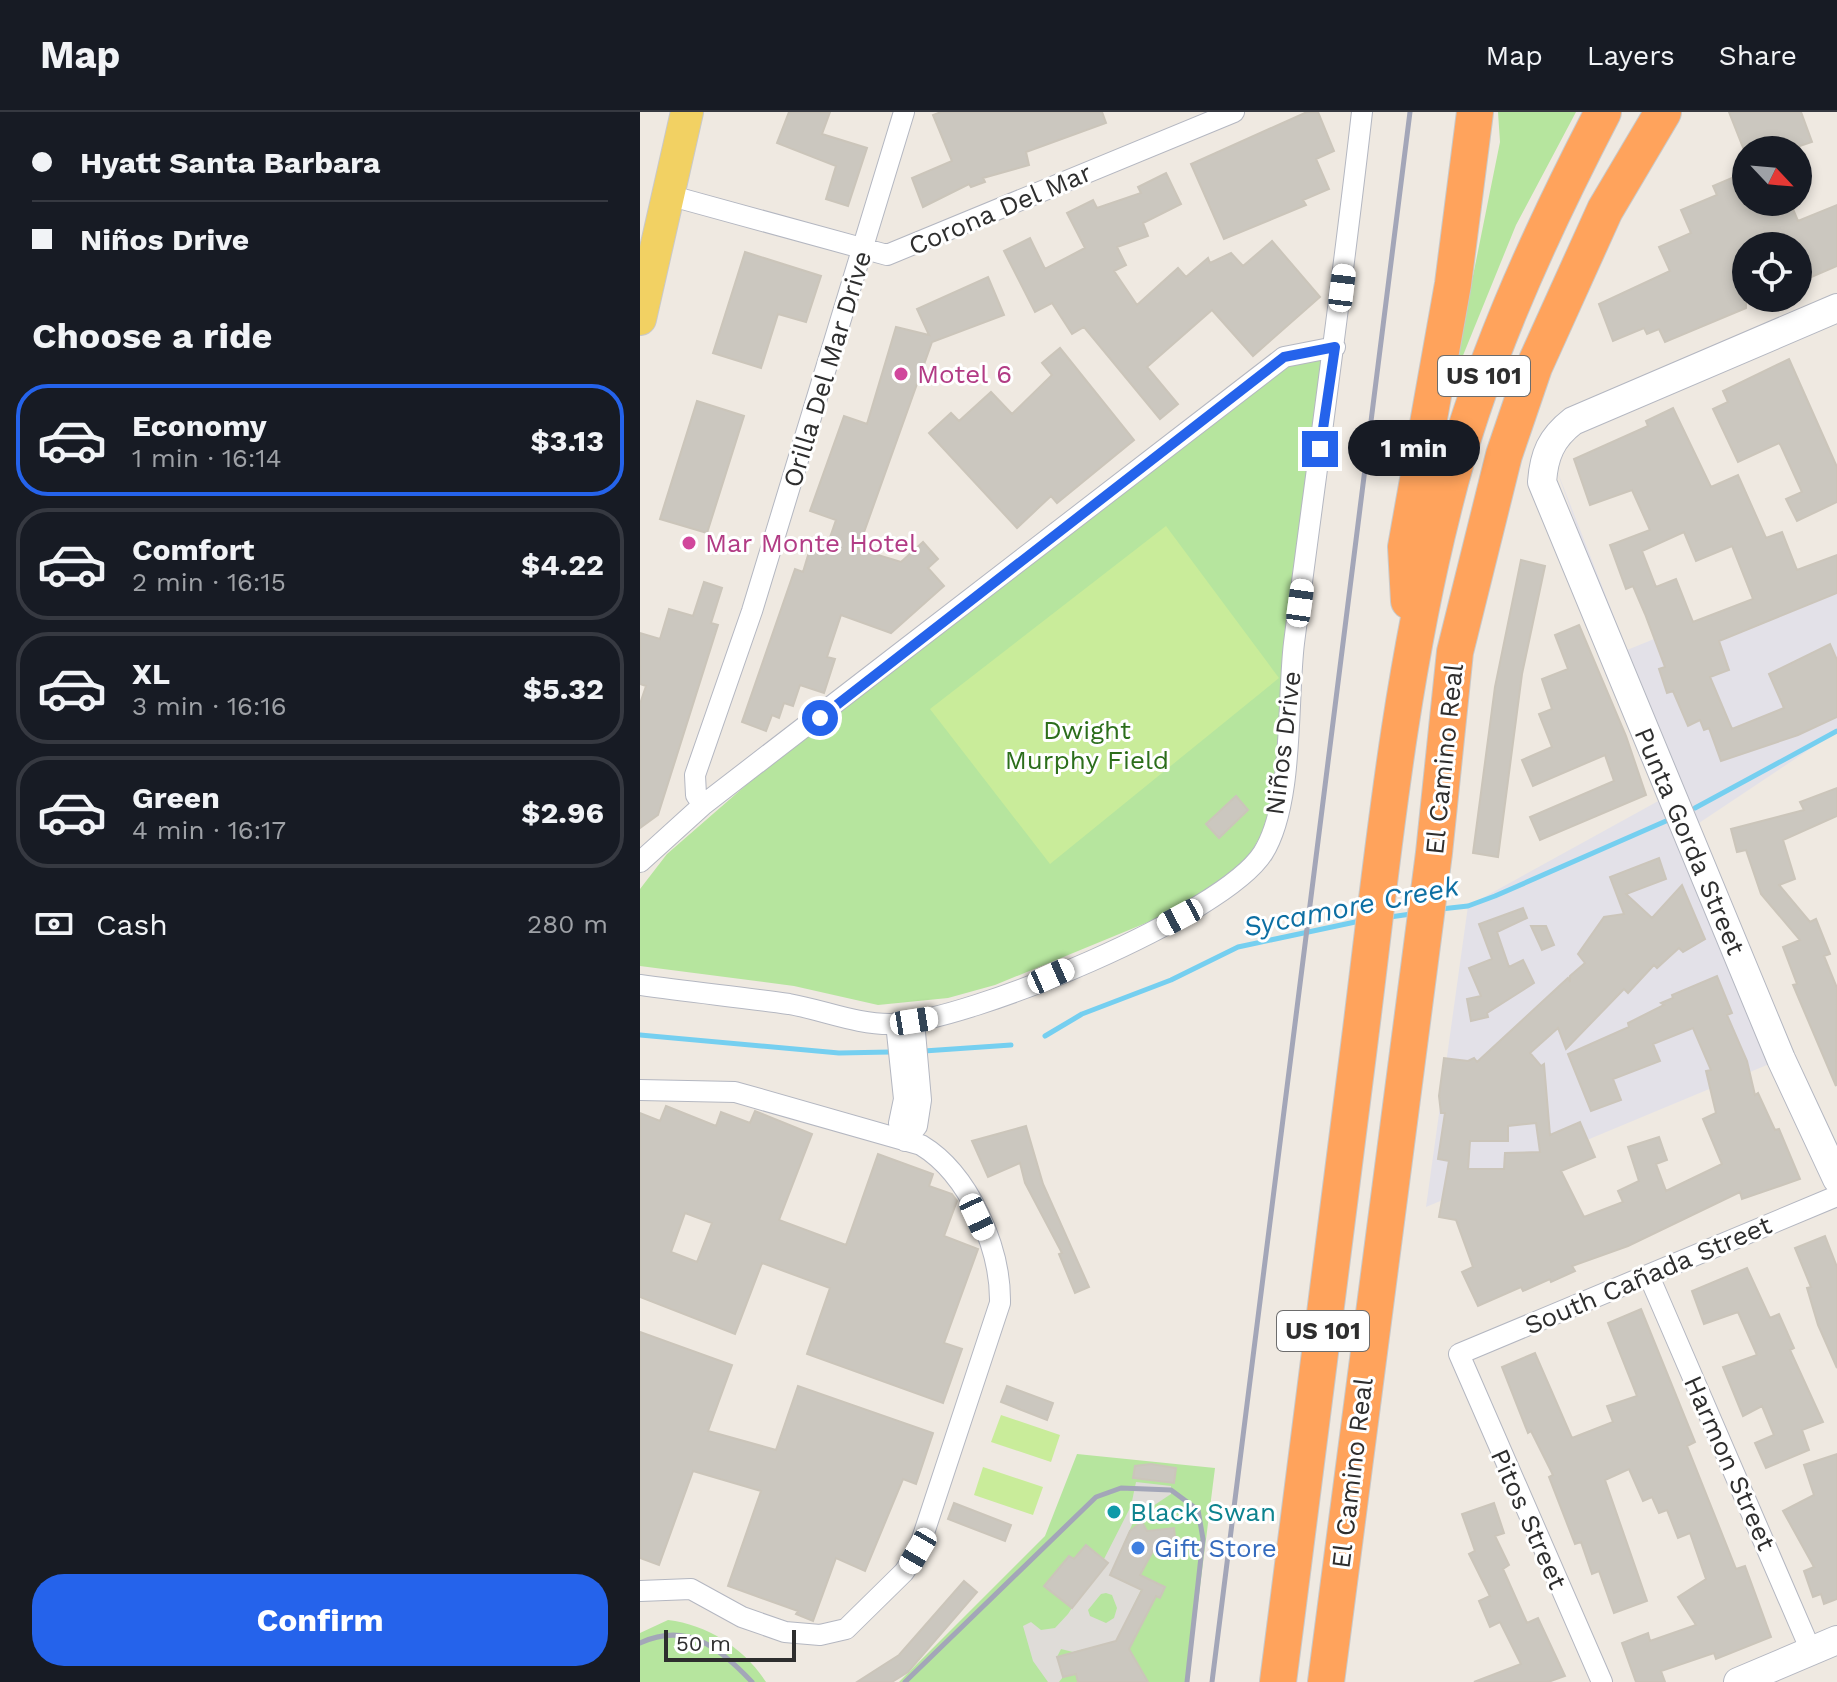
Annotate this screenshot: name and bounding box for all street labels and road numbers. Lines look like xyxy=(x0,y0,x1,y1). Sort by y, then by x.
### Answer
street label: Corona Del Mar xyxy=(904,157,1096,261)
street label: Orilla Del Mar Drive xyxy=(777,247,877,491)
road number: US 101 xyxy=(1438,356,1530,396)
street label: El Camino Real xyxy=(1419,662,1469,856)
street label: Niños Drive xyxy=(1259,669,1307,817)
street label: Punta Gorda Street xyxy=(1629,723,1751,959)
street label: South Cañada Street xyxy=(1520,1209,1776,1341)
road number: US 101 xyxy=(1277,1311,1369,1351)
street label: Harmon Street xyxy=(1678,1371,1782,1555)
street label: El Camino Real xyxy=(1325,1376,1379,1570)
street label: Pitos Street xyxy=(1485,1444,1573,1594)

